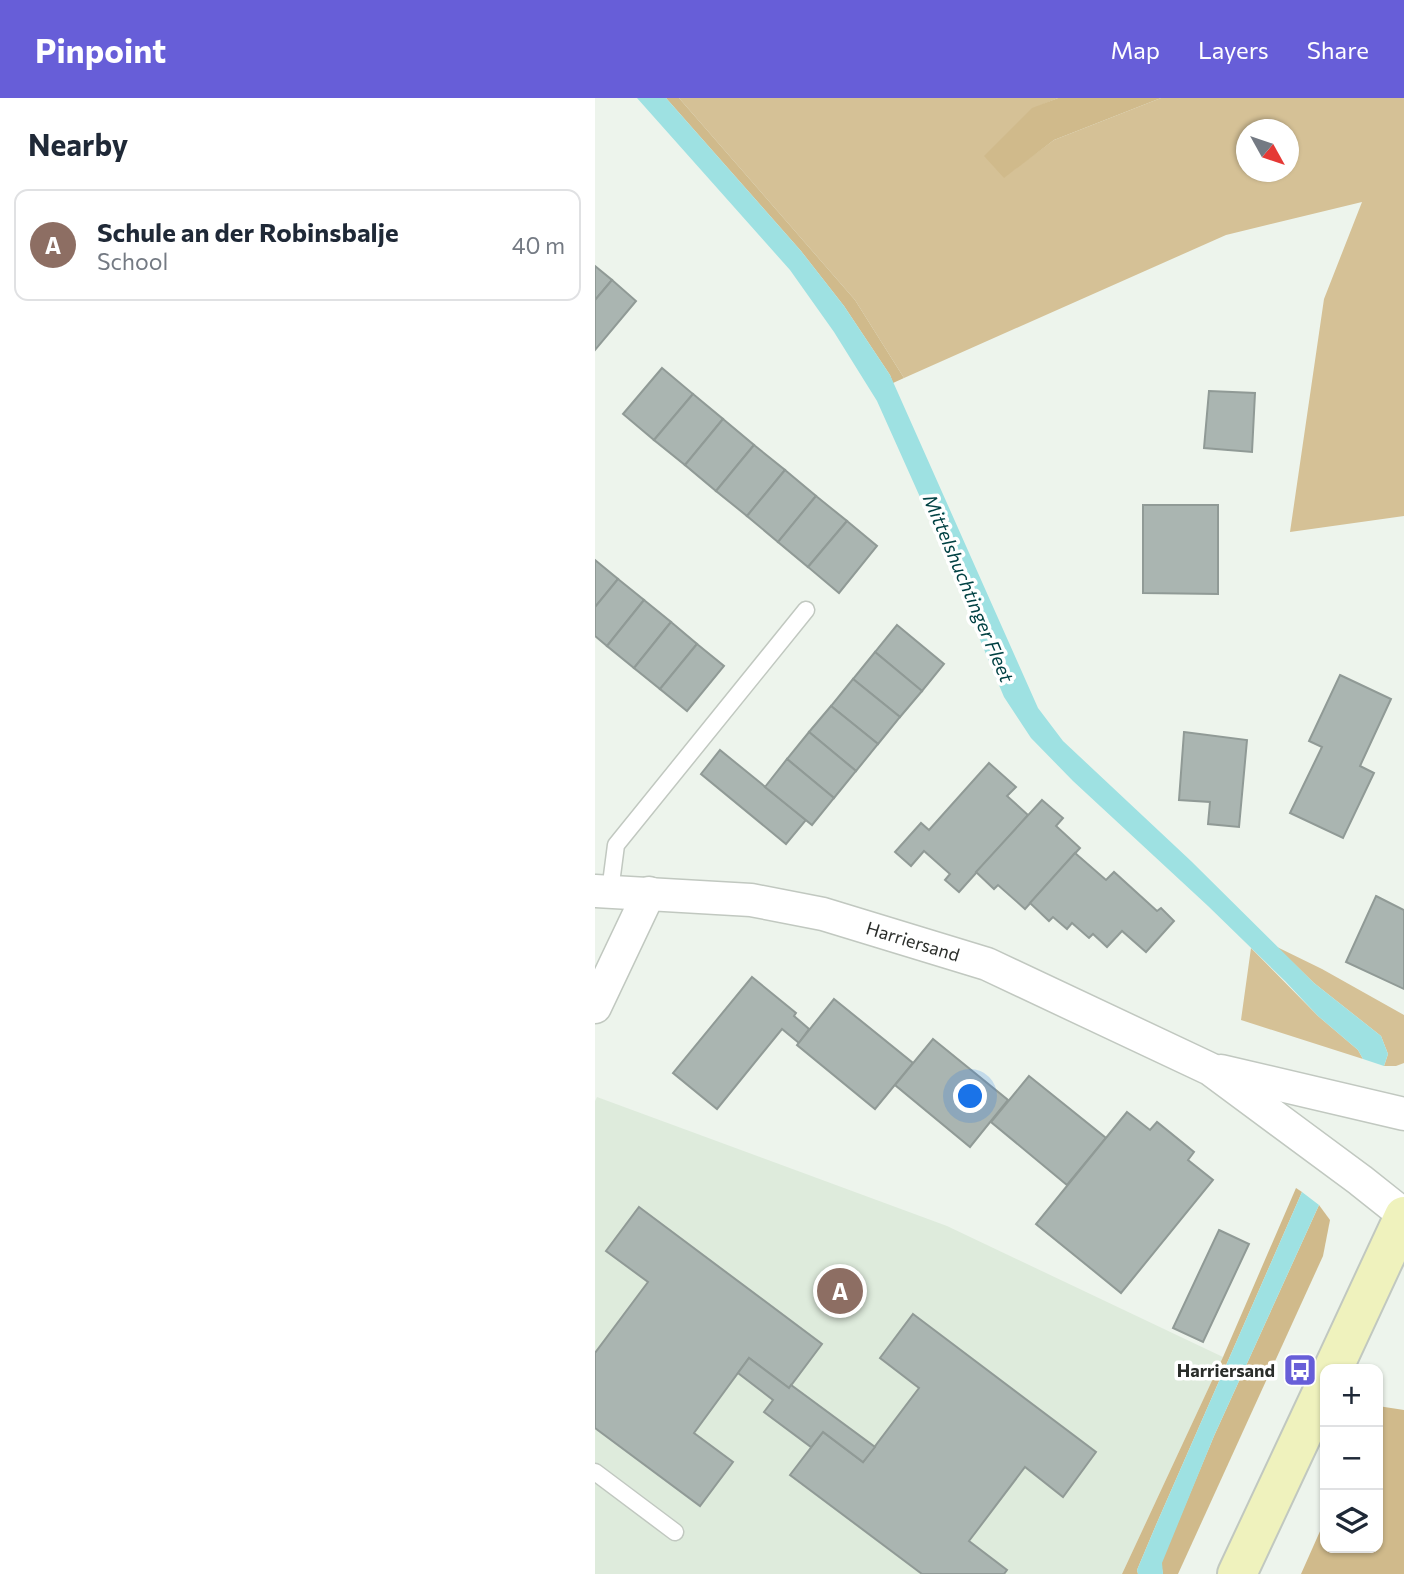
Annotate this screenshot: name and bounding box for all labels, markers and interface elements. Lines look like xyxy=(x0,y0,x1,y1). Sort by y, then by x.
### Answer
text: Pinpoint xyxy=(35,29,166,70)
text: Map xyxy=(1111,35,1160,64)
text: Layers xyxy=(1198,35,1269,64)
text: Share xyxy=(1307,35,1369,64)
north arrow xyxy=(1236,119,1299,182)
text: Nearby xyxy=(28,125,128,162)
text: Schule an der Robinsbalje xyxy=(97,216,399,247)
text: A xyxy=(45,231,61,259)
text: 40 m xyxy=(512,231,565,259)
text: School xyxy=(97,247,168,275)
water label: Mittelshuchtinger Fleet xyxy=(919,490,1020,687)
street label: Harriersand xyxy=(864,916,962,966)
your location xyxy=(953,1079,987,1113)
pin: A xyxy=(817,1265,863,1317)
bus stop icon: Harriersand xyxy=(1281,1351,1319,1389)
place label: Harriersand xyxy=(1177,1359,1275,1381)
map controls xyxy=(1320,1364,1383,1553)
button: + xyxy=(1320,1364,1383,1427)
button: − xyxy=(1320,1427,1383,1490)
button: layers xyxy=(1320,1490,1383,1553)

